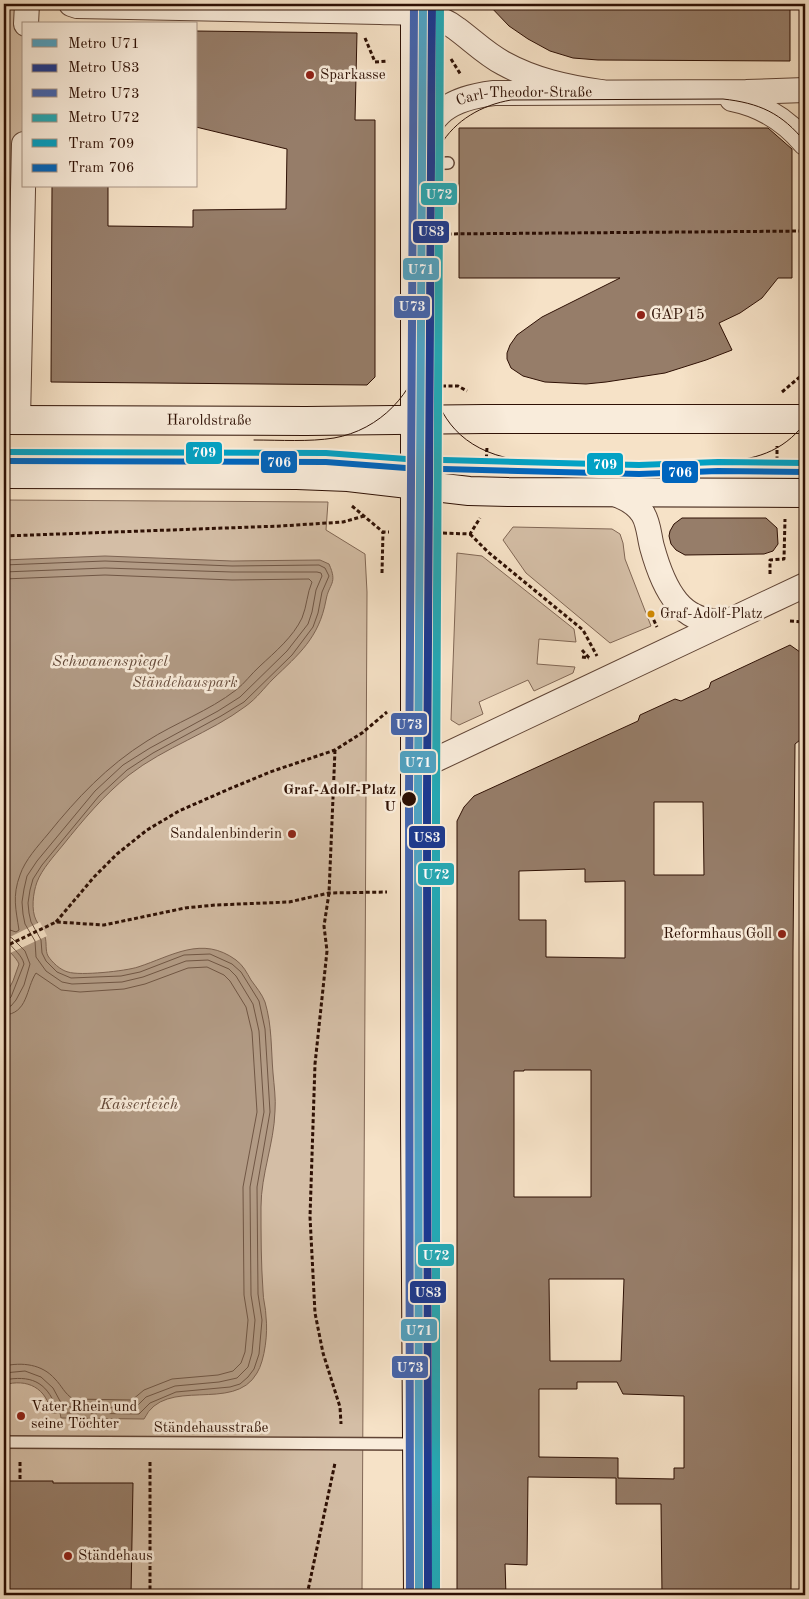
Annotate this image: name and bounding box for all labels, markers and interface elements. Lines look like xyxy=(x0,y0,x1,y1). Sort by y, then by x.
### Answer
legend xyxy=(22,22,198,188)
text: Metro U71 xyxy=(68,37,140,52)
text: Metro U83 xyxy=(68,61,140,76)
place label: Sparkasse xyxy=(320,68,386,83)
marker: Sparkasse xyxy=(304,69,316,81)
street label: Carl-Theodor-Straße xyxy=(454,85,592,109)
text: Metro U73 xyxy=(68,87,140,102)
text: Metro U72 xyxy=(68,111,140,126)
text: Tram 709 xyxy=(68,137,134,152)
text: Tram 706 xyxy=(68,161,134,176)
line badge: U72 xyxy=(420,182,458,206)
text: U72 xyxy=(425,188,453,202)
line badge: U83 xyxy=(412,220,450,244)
text: U83 xyxy=(417,225,445,239)
line badge: U71 xyxy=(402,257,440,281)
text: U71 xyxy=(407,263,435,277)
line badge: U73 xyxy=(393,295,431,319)
text: U73 xyxy=(398,300,426,314)
place label: GAP 15 xyxy=(651,308,705,323)
marker: GAP 15 xyxy=(635,309,647,321)
street label: Haroldstraße xyxy=(167,413,252,428)
line badge: 709 xyxy=(185,441,223,465)
text: 709 xyxy=(192,446,216,460)
line badge: 706 xyxy=(260,450,298,474)
line badge: 709 xyxy=(586,452,624,476)
text: 706 xyxy=(267,456,291,470)
text: 709 xyxy=(593,458,617,472)
line badge: 706 xyxy=(661,460,699,484)
text: 706 xyxy=(668,466,692,480)
place label: Graf-Adolf-Platz xyxy=(660,607,762,621)
marker: Graf-Adolf-Platz xyxy=(646,609,656,619)
water label: Schwanenspiegel xyxy=(52,654,168,670)
park label: Ständehauspark xyxy=(132,676,238,691)
line badge: U73 xyxy=(390,712,428,736)
text: U73 xyxy=(395,718,423,732)
line badge: U71 xyxy=(399,750,437,774)
text: U71 xyxy=(404,756,432,770)
place label: Graf-Adolf-Platz U xyxy=(283,783,396,815)
marker: Graf-Adolf-Platz U xyxy=(400,790,418,808)
line badge: U83 xyxy=(408,825,446,849)
place label: Sandalenbinderin xyxy=(170,827,282,842)
marker: Sandalenbinderin xyxy=(286,828,298,840)
text: U83 xyxy=(413,831,441,845)
line badge: U72 xyxy=(417,862,455,886)
text: U72 xyxy=(422,868,450,882)
place label: Reformhaus Goll xyxy=(663,927,772,942)
marker: Reformhaus Goll xyxy=(776,928,788,940)
water label: Kaiserteich xyxy=(99,1097,178,1113)
line badge: U72 xyxy=(417,1243,455,1267)
text: U72 xyxy=(422,1249,450,1263)
line badge: U83 xyxy=(409,1280,447,1304)
text: U83 xyxy=(414,1286,442,1300)
line badge: U71 xyxy=(400,1318,438,1342)
text: U71 xyxy=(405,1324,433,1338)
line badge: U73 xyxy=(391,1355,429,1379)
text: U73 xyxy=(396,1361,424,1375)
place label: Vater Rhein und seine Töchter xyxy=(31,1400,138,1432)
marker: Vater Rhein und seine Töchter xyxy=(15,1410,27,1422)
street label: Ständehausstraße xyxy=(154,1421,269,1436)
place label: Ständehaus xyxy=(78,1549,153,1564)
marker: Ständehaus xyxy=(62,1550,74,1562)

